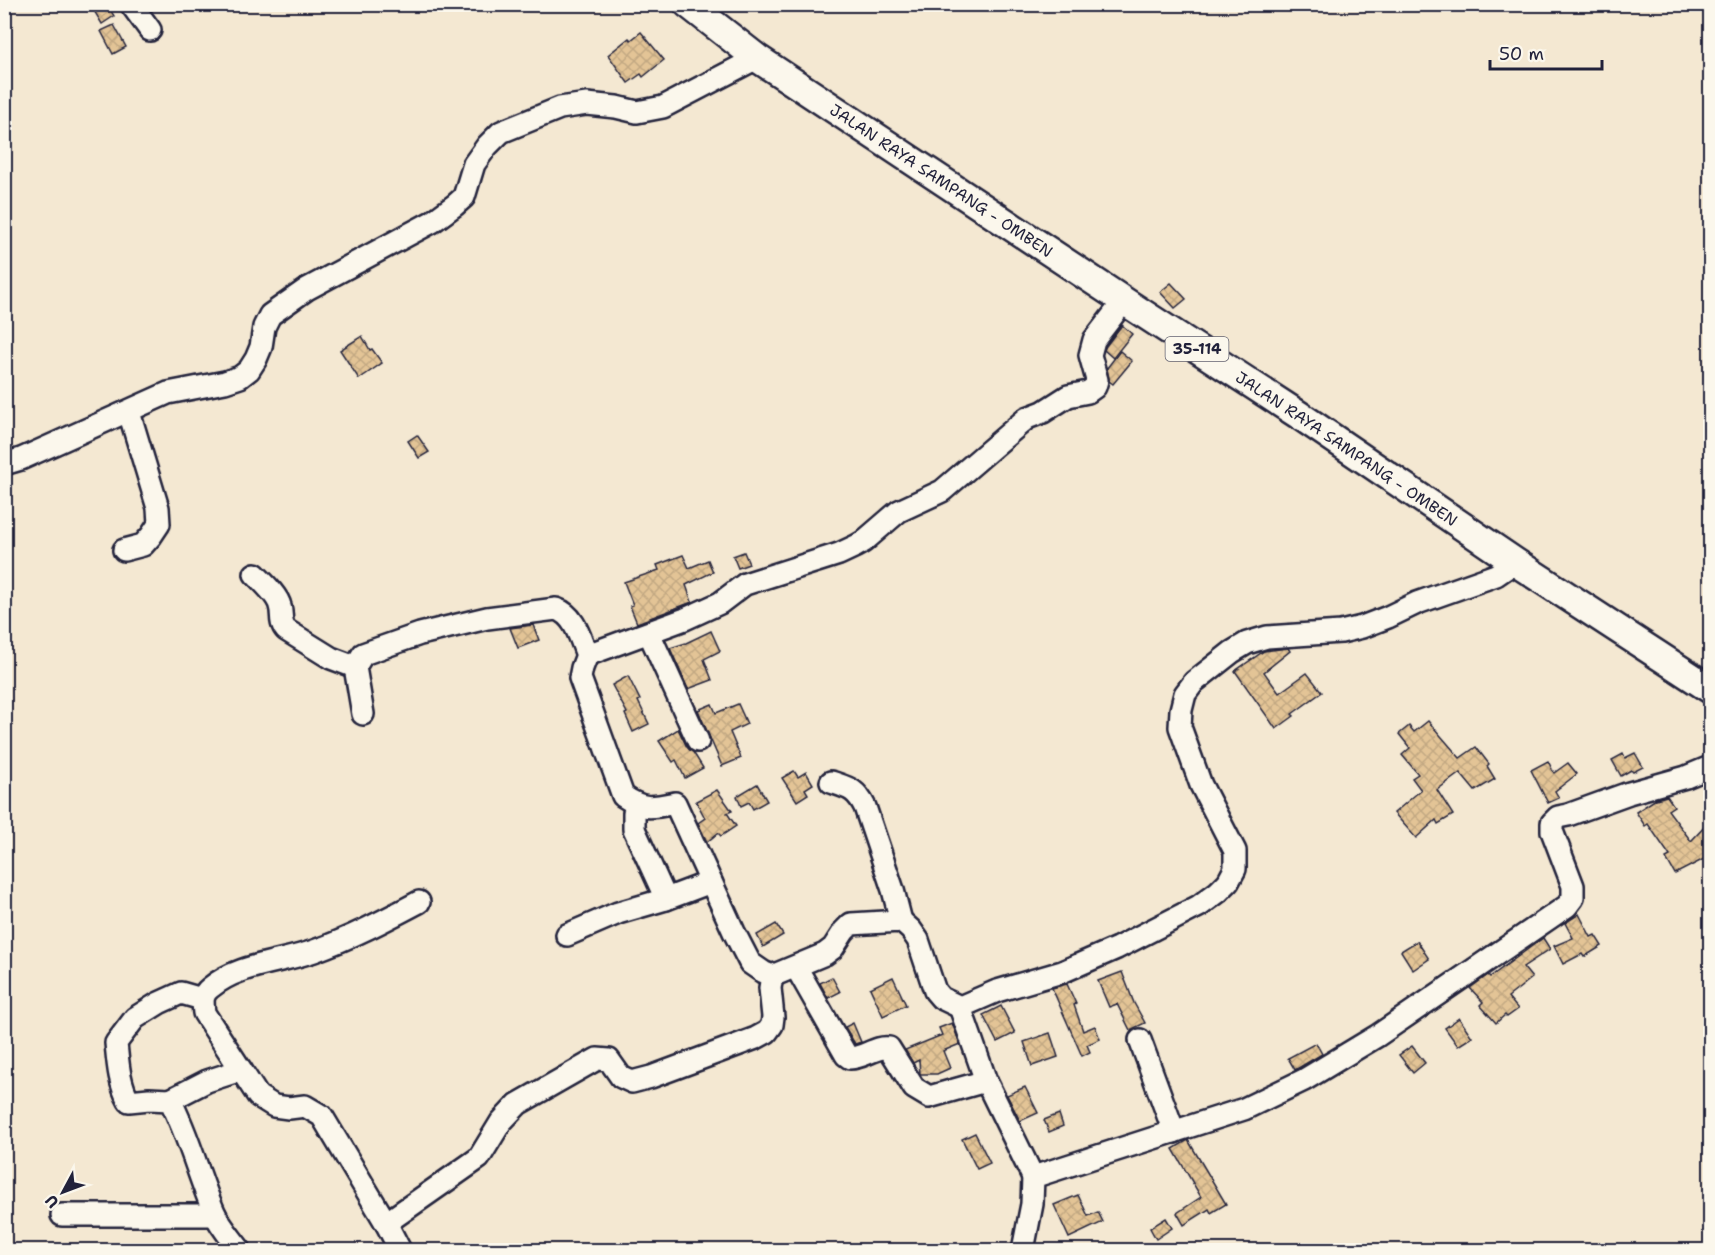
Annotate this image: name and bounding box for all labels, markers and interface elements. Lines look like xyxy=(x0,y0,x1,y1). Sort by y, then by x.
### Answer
scale bar xyxy=(1490,33,1602,71)
text: 50 m xyxy=(1499,42,1544,66)
street label: JALAN RAYA SAMPANG - OMBEN xyxy=(826,99,1057,262)
road number: 35-114 xyxy=(1166,337,1228,361)
street label: JALAN RAYA SAMPANG - OMBEN xyxy=(1232,366,1462,531)
north arrow xyxy=(33,1162,93,1222)
text: U xyxy=(41,1190,64,1213)

